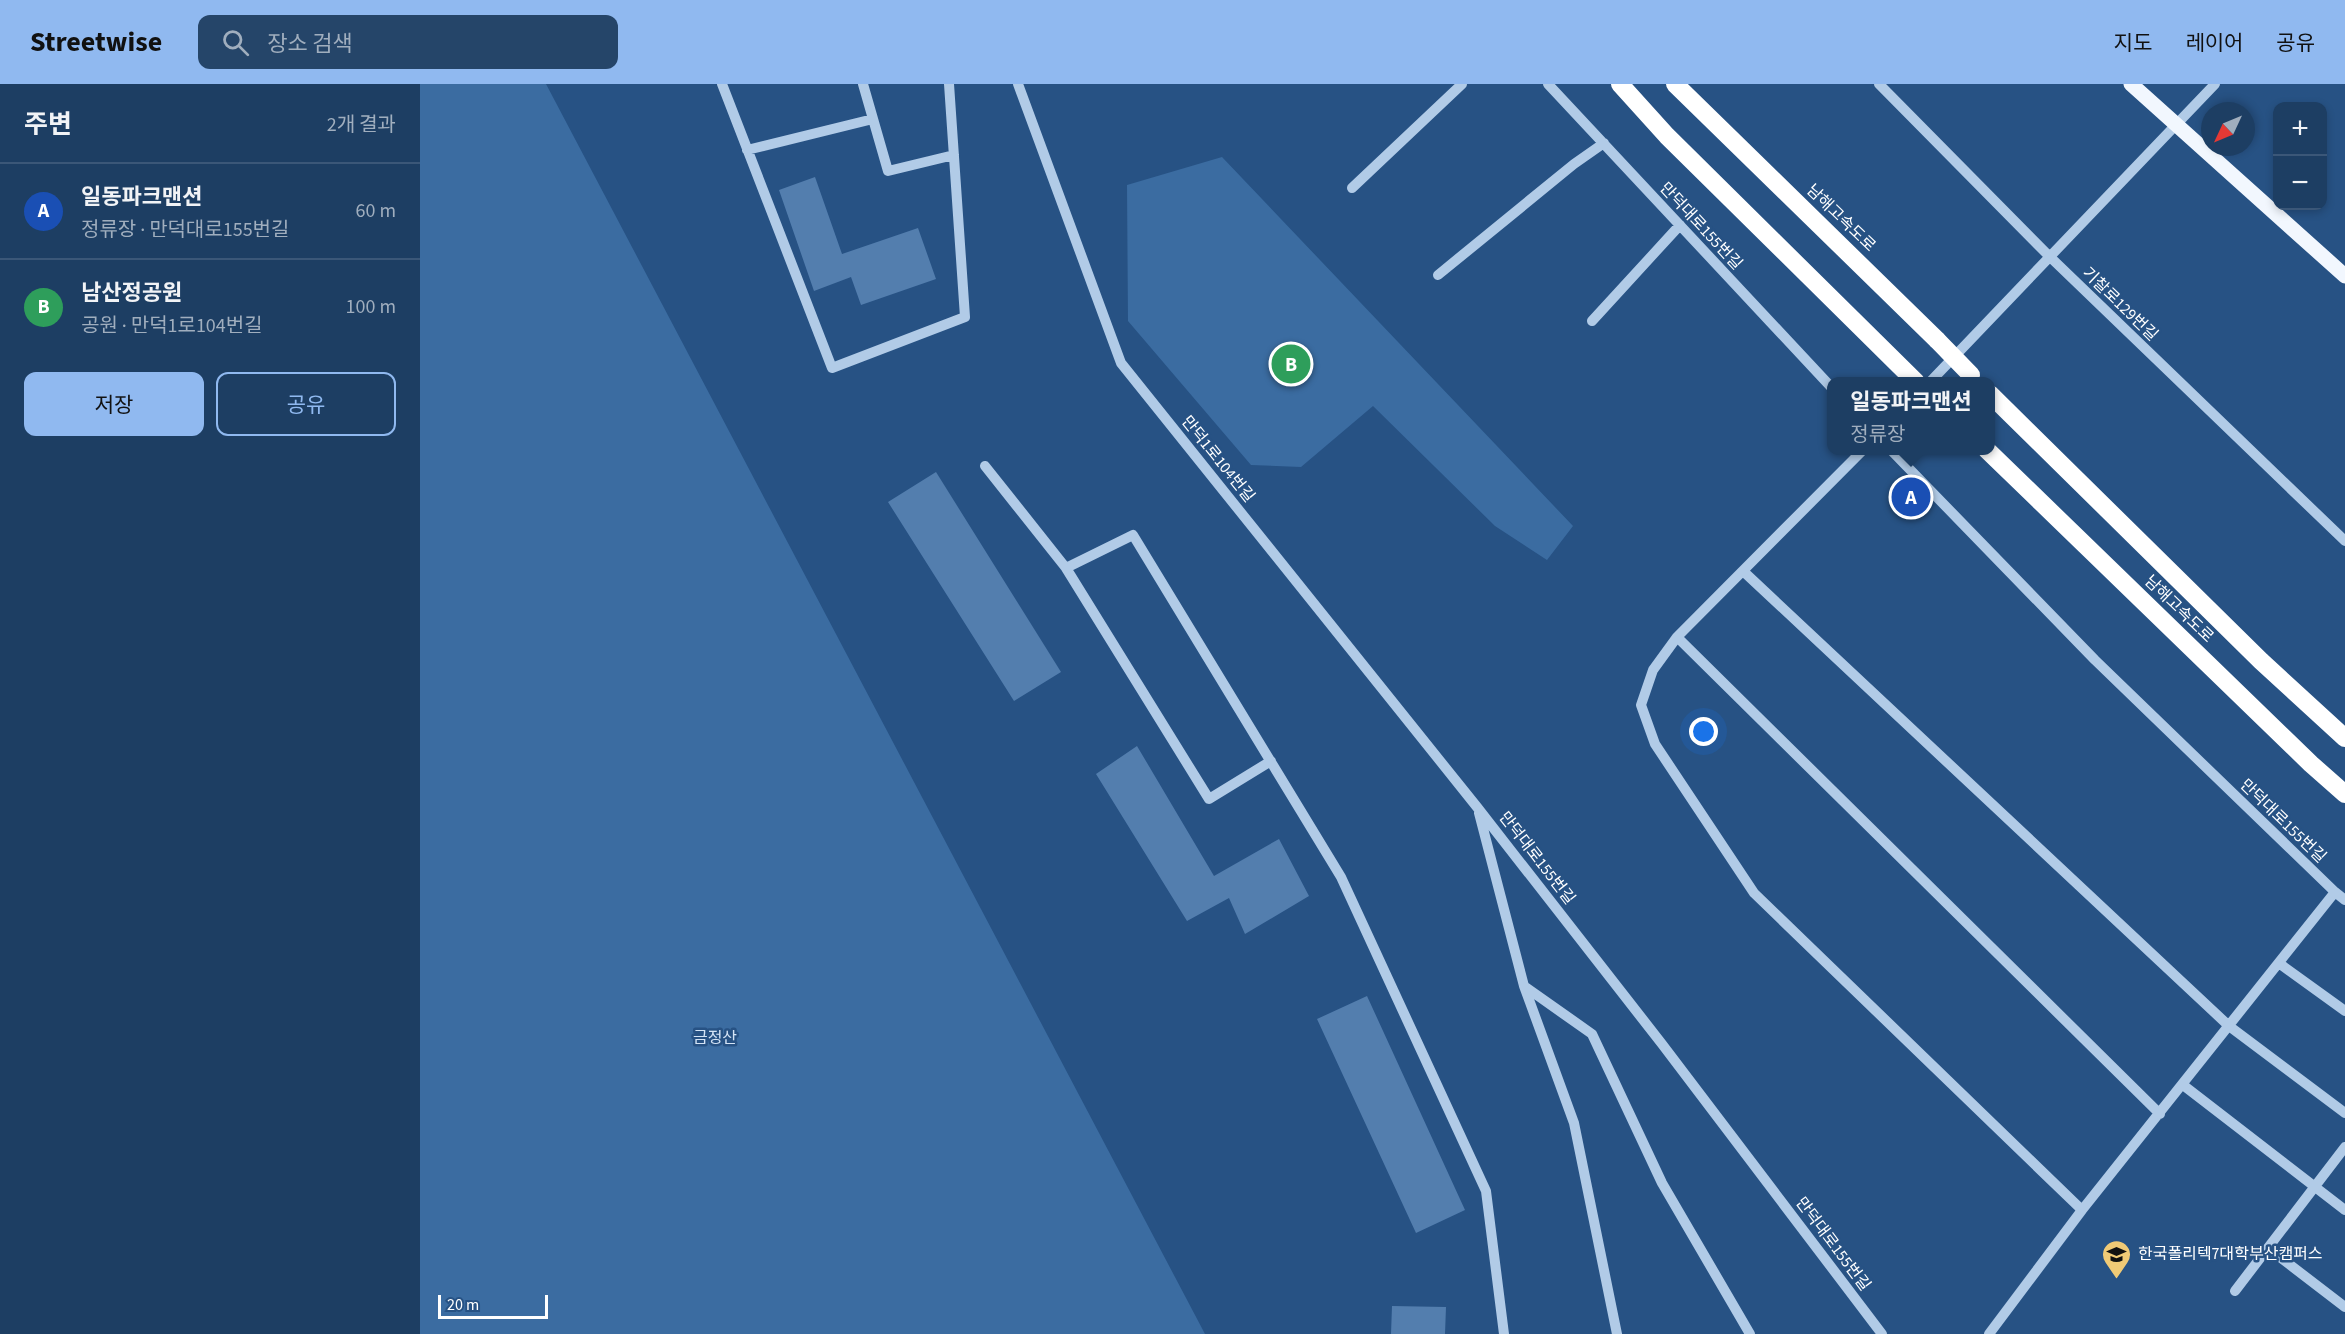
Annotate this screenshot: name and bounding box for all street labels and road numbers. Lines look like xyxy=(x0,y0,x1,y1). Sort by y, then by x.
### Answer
street label: 만덕대로155번길 xyxy=(1655,177,1747,275)
street label: 남해고속도로 xyxy=(1802,179,1881,257)
street label: 기찰로129번길 xyxy=(2077,262,2163,346)
street label: 만덕1로104번길 xyxy=(1176,411,1260,507)
street label: 남해고속도로 xyxy=(2140,570,2219,648)
street label: 만덕대로155번길 xyxy=(2235,774,2331,868)
street label: 만덕대로155번길 xyxy=(1494,807,1580,909)
street label: 만덕대로155번길 xyxy=(1790,1193,1876,1295)

